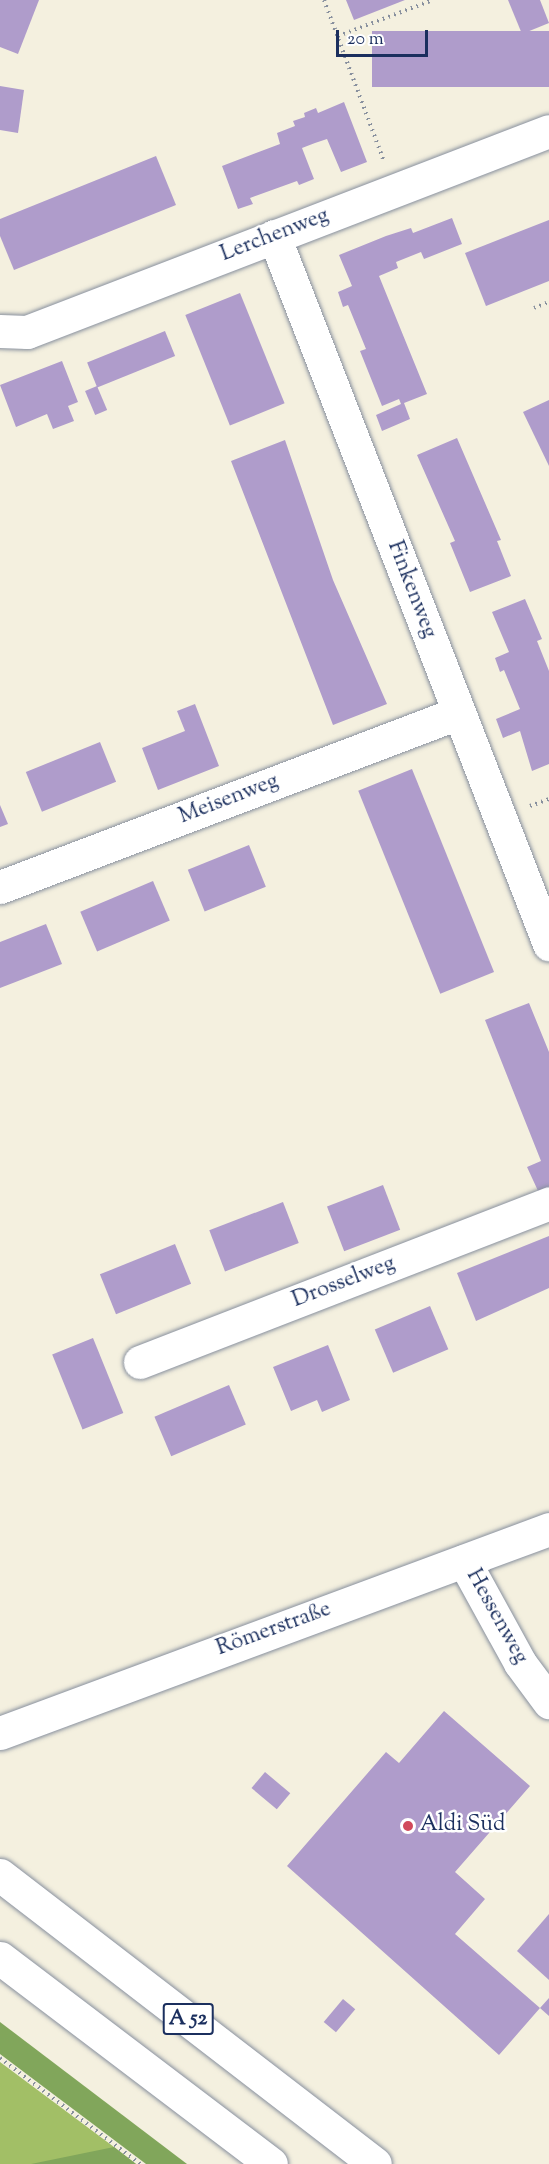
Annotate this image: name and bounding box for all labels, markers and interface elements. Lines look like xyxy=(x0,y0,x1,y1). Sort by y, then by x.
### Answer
scale bar xyxy=(339,18,430,56)
text: 20 m xyxy=(347,27,384,53)
street label: Lerchenweg xyxy=(217,203,333,269)
street label: Finkenweg xyxy=(380,538,442,642)
street label: Meisenweg xyxy=(176,769,282,831)
street label: Drosselweg xyxy=(289,1251,399,1315)
street label: Hessenweg xyxy=(459,1565,533,1669)
street label: Römerstraße xyxy=(213,1597,335,1663)
place label: Aldi Süd xyxy=(420,1813,505,1839)
marker: Aldi Süd xyxy=(401,1819,415,1833)
road number: A 52 xyxy=(162,2001,213,2037)

